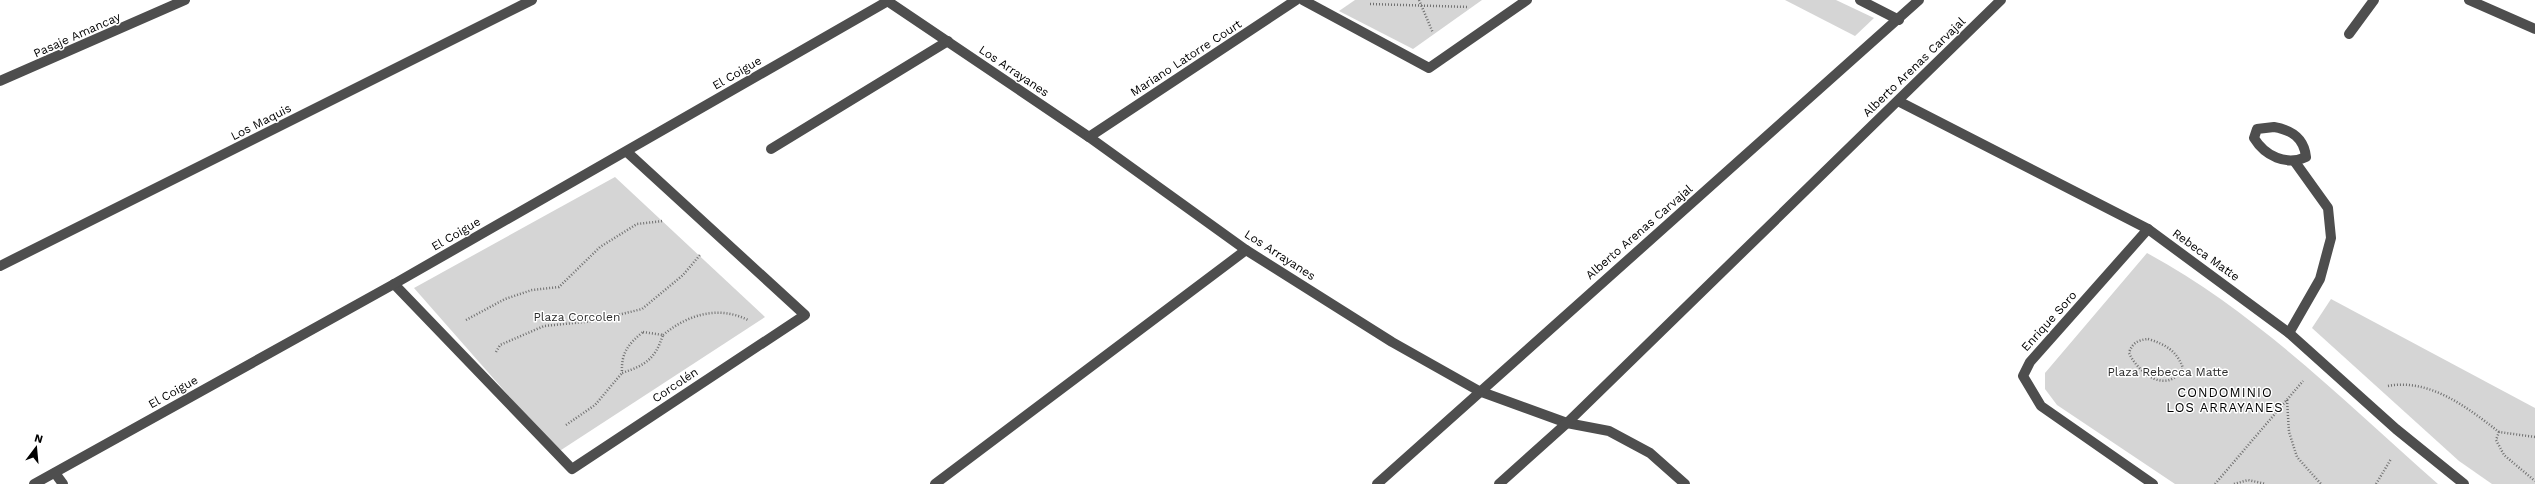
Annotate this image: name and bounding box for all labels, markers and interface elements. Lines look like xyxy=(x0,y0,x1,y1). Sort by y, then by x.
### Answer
street label: Pasaje Amancay xyxy=(31,9,123,60)
street label: Alberto Arenas Carvajal xyxy=(1860,14,1968,120)
street label: Mariano Latorre Court xyxy=(1128,17,1244,99)
street label: Los Arrayanes xyxy=(976,42,1052,100)
street label: El Coigue xyxy=(710,53,764,93)
street label: Los Maquis xyxy=(228,101,294,143)
street label: Alberto Arenas Carvajal xyxy=(1583,182,1696,282)
street label: El Coigue xyxy=(429,214,483,254)
street label: Rebeca Matte xyxy=(2170,226,2242,284)
street label: Los Arrayanes xyxy=(1242,227,1318,283)
street label: Enrique Soro xyxy=(2018,288,2080,354)
park label: Plaza Corcolen xyxy=(534,310,620,324)
street label: Corcolén xyxy=(649,365,701,405)
park label: Plaza Rebecca Matte xyxy=(2108,365,2229,379)
street label: El Coigue xyxy=(146,373,200,411)
district label: CONDOMINIO LOS ARRAYANES xyxy=(2166,385,2284,415)
north arrow xyxy=(16,428,56,468)
text: N xyxy=(33,431,44,446)

